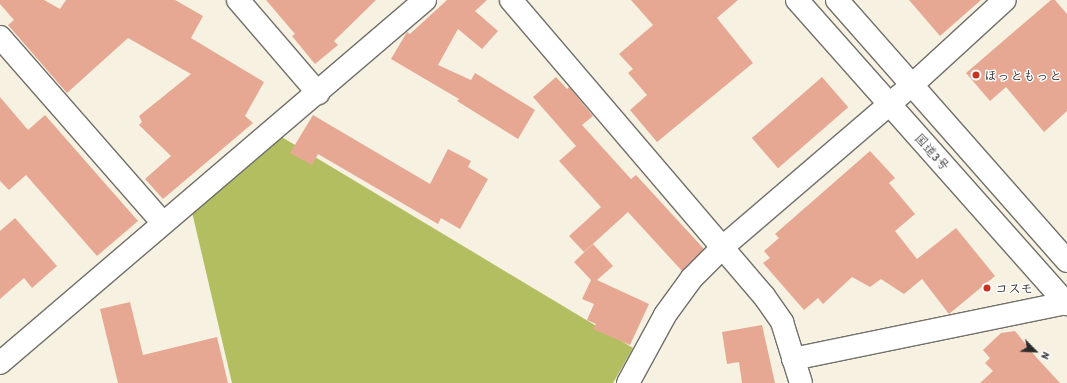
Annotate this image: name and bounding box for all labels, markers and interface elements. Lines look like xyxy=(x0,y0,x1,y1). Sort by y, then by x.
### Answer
place label: ほっともっと xyxy=(984,67,1062,83)
marker: ほっともっと xyxy=(971,70,981,80)
street label: 国道3号 xyxy=(911,130,953,174)
place label: コスモ xyxy=(995,280,1034,296)
marker: コスモ xyxy=(982,283,992,293)
north arrow xyxy=(1015,331,1055,371)
text: N xyxy=(1038,350,1054,361)

